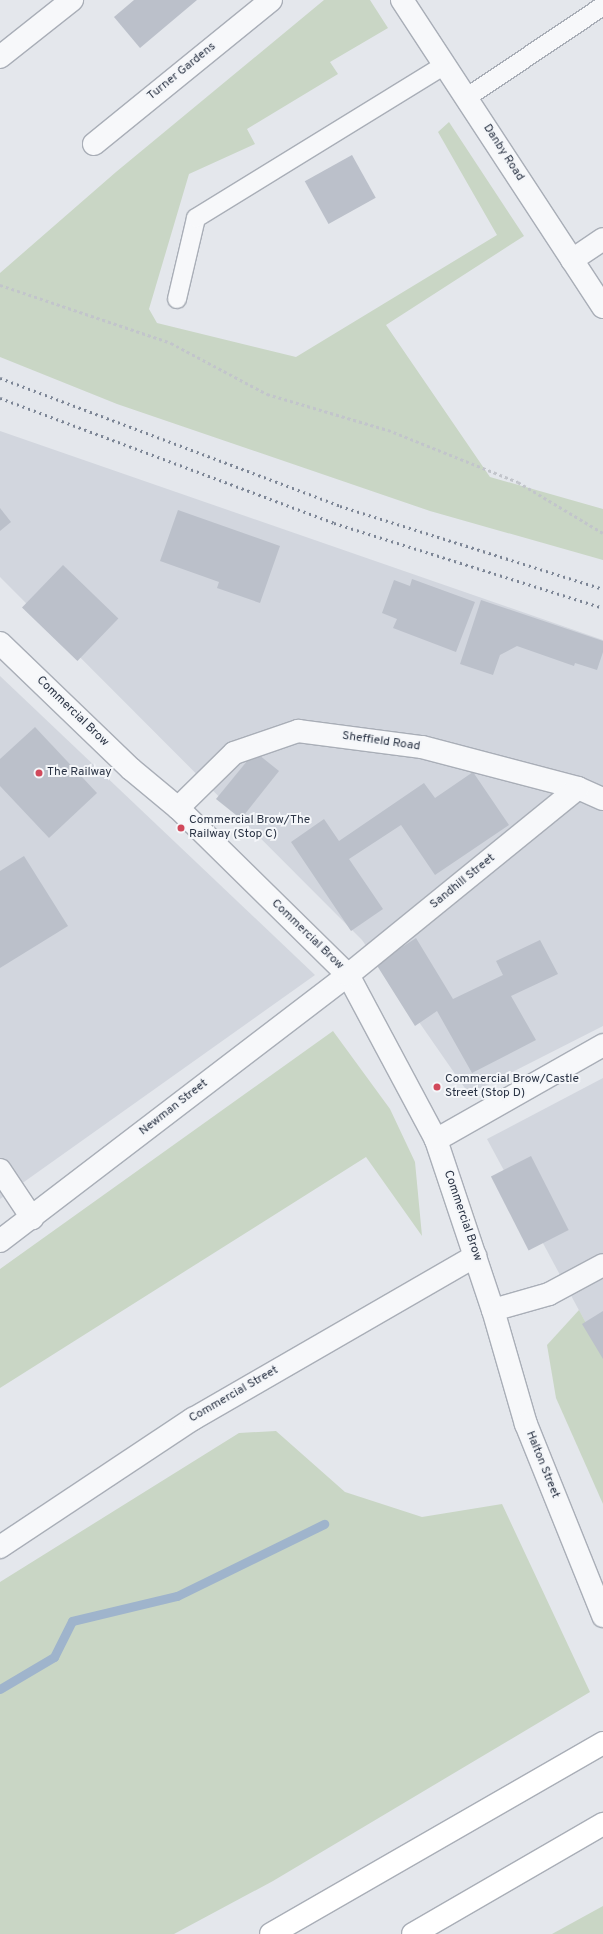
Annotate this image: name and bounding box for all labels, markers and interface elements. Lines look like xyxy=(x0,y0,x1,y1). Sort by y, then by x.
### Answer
street label: Turner Gardens xyxy=(145,40,219,104)
street label: Danby Road xyxy=(479,122,527,184)
street label: Commercial Brow xyxy=(33,674,111,750)
street label: Sheffield Road xyxy=(341,729,421,755)
place label: The Railway xyxy=(47,766,112,780)
marker: The Railway xyxy=(34,768,44,778)
place label: Commercial Brow/The Railway (Stop C) xyxy=(189,814,310,842)
marker: Commercial Brow/The Railway (Stop C) xyxy=(176,823,186,833)
street label: Sandhill Street xyxy=(428,851,498,913)
street label: Commercial Brow xyxy=(268,897,346,973)
place label: Commercial Brow/Castle Street (Stop D) xyxy=(445,1073,579,1101)
street label: Newman Street xyxy=(137,1077,211,1139)
marker: Commercial Brow/Castle Street (Stop D) xyxy=(432,1082,442,1092)
street label: Commercial Brow xyxy=(440,1169,484,1263)
street label: Commercial Street xyxy=(187,1364,281,1426)
street label: Halton Street xyxy=(522,1429,562,1501)

